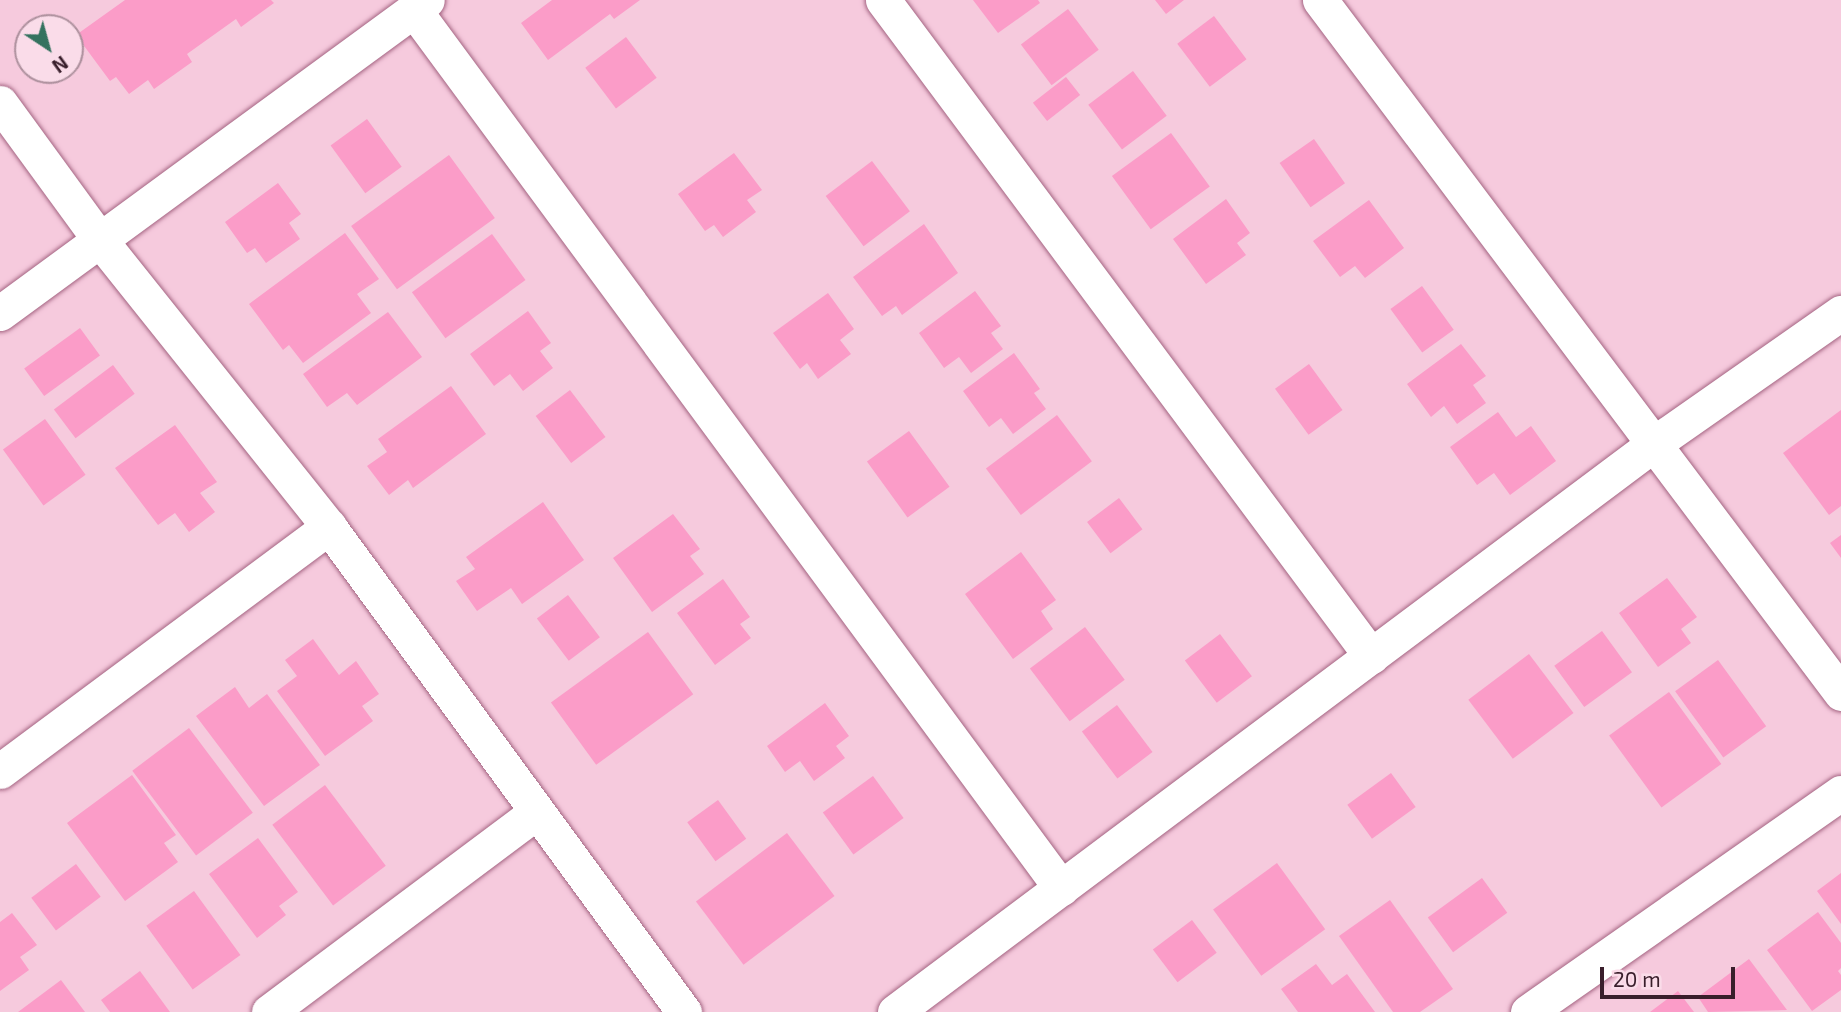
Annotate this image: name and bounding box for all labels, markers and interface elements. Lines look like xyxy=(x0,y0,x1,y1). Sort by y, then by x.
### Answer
north arrow xyxy=(14,14,84,84)
text: N xyxy=(48,51,73,78)
scale bar xyxy=(1603,953,1738,997)
text: 20 m xyxy=(1613,966,1661,991)

